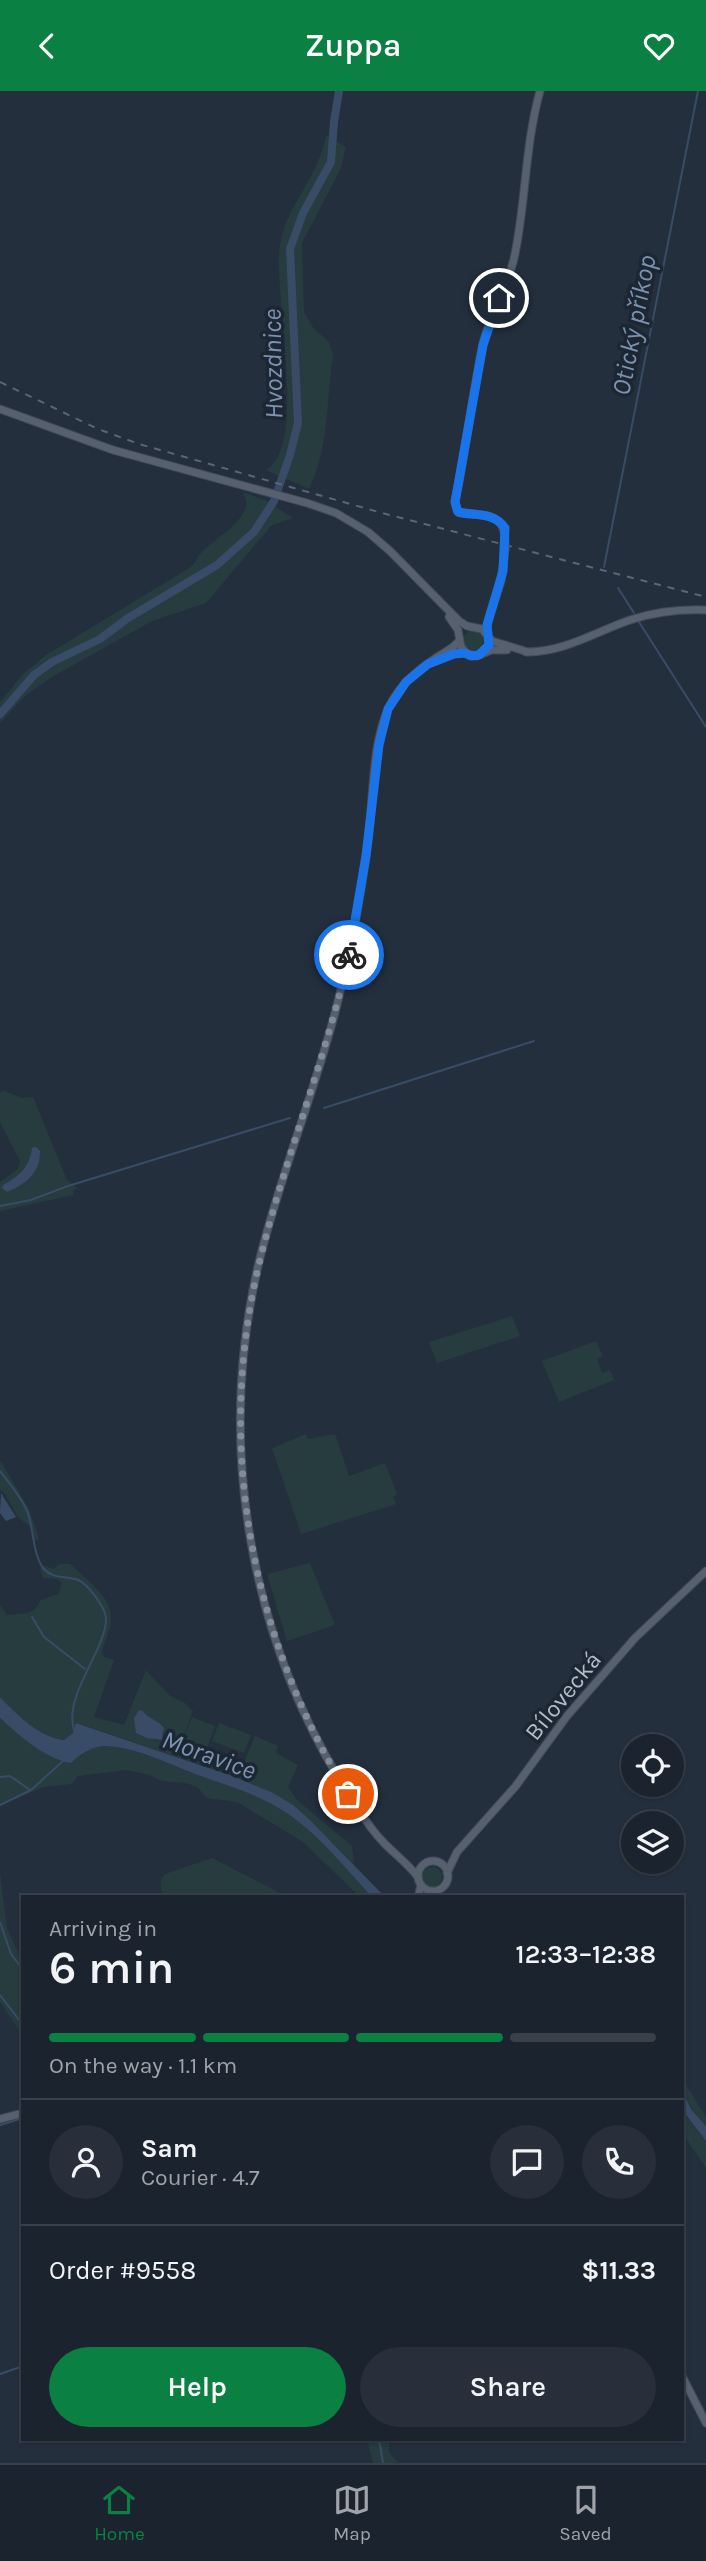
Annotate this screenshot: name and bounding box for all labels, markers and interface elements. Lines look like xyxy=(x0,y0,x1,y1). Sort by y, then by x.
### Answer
icon: back xyxy=(28,27,66,65)
text: Zuppa xyxy=(305,27,401,64)
icon: heart xyxy=(640,27,678,65)
water label: Otický příkop xyxy=(605,252,663,398)
pin xyxy=(469,268,529,328)
icon: home xyxy=(480,279,518,317)
water label: Hvozdnice xyxy=(257,309,289,419)
courier xyxy=(314,920,384,990)
icon: bike xyxy=(330,936,368,974)
street label: Bílovecká xyxy=(519,1646,607,1746)
water label: Moravice xyxy=(158,1724,260,1786)
map controls xyxy=(621,1734,684,1874)
button: locate xyxy=(621,1734,684,1797)
pin xyxy=(318,1764,378,1824)
icon: bag xyxy=(329,1775,367,1813)
button: layers xyxy=(621,1811,684,1874)
text: Arriving in xyxy=(49,1915,157,1942)
text: 12:33–12:38 xyxy=(516,1939,656,1970)
text: 6 min xyxy=(49,1941,175,1995)
text: On the way · 1.1 km xyxy=(49,2052,237,2079)
button: person xyxy=(49,2125,123,2199)
button: chat xyxy=(490,2125,564,2199)
button: phone xyxy=(582,2125,656,2199)
text: Sam xyxy=(141,2133,197,2164)
text: Courier · 4.7 xyxy=(141,2164,260,2191)
text: Order #9558 xyxy=(49,2255,196,2286)
text: $11.33 xyxy=(582,2255,656,2286)
button: Help xyxy=(49,2347,346,2427)
button: Share xyxy=(360,2347,656,2427)
tab: Home xyxy=(94,2481,145,2545)
tab: Map xyxy=(333,2481,371,2545)
tab: Saved xyxy=(559,2481,612,2545)

